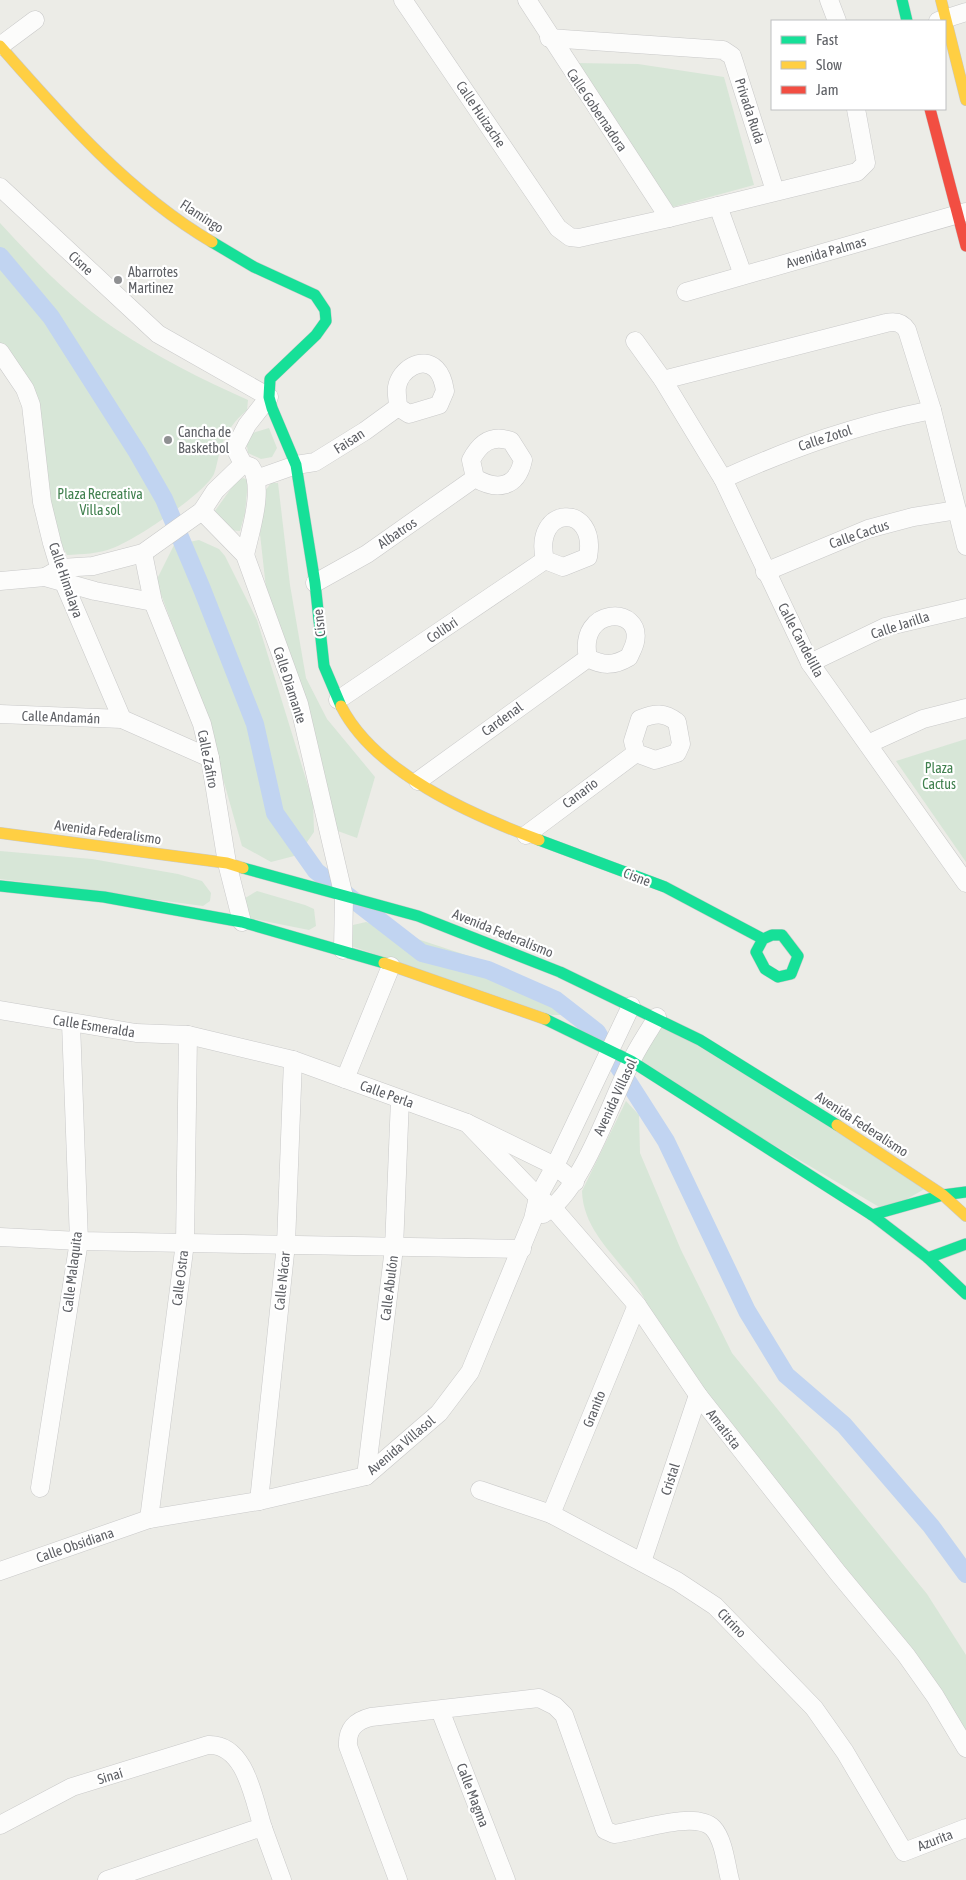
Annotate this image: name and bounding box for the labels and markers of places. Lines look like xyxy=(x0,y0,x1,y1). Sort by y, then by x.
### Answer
place label: Abarrotes Martinez xyxy=(128,264,178,296)
marker: Abarrotes Martinez xyxy=(112,274,124,286)
place label: Cancha de Basketbol xyxy=(178,424,231,456)
marker: Cancha de Basketbol xyxy=(162,434,174,446)

